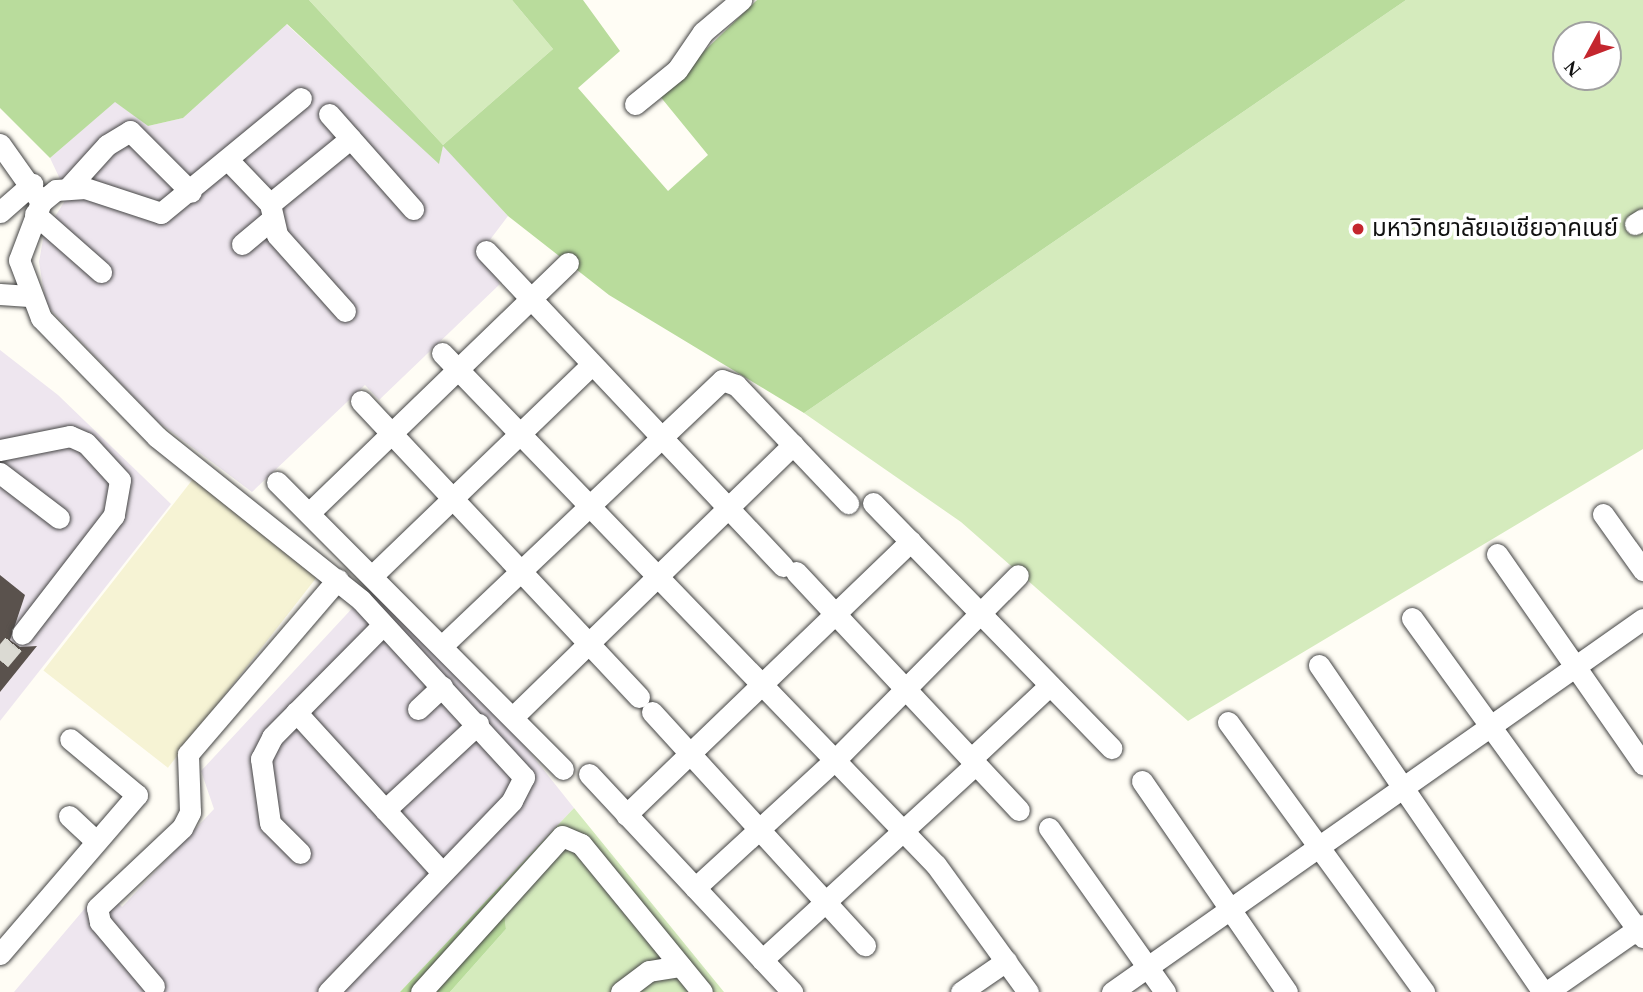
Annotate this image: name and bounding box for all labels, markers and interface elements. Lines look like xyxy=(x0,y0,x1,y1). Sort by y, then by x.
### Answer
north arrow xyxy=(1552,21,1622,91)
text: N xyxy=(1560,57,1585,81)
place label: มหาวิทยาลัยเอเชียอาคเนย์ xyxy=(1372,215,1618,243)
marker: มหาวิทยาลัยเอเชียอาคเนย์ xyxy=(1350,221,1366,237)

